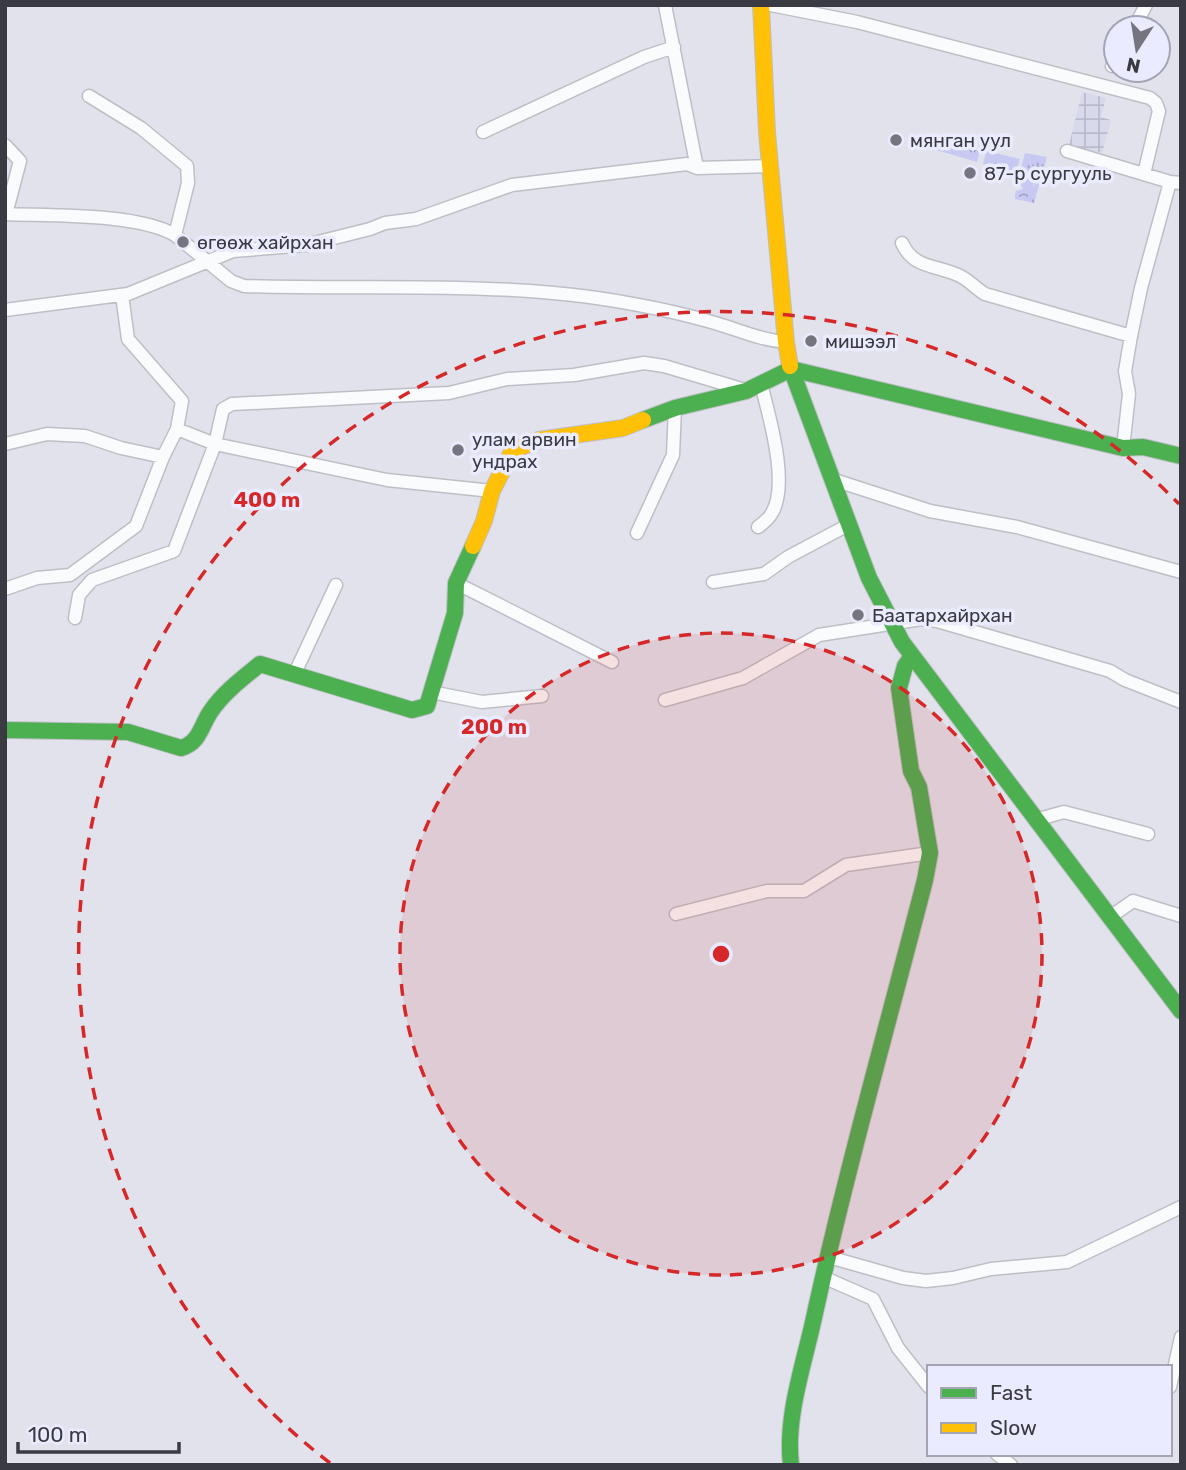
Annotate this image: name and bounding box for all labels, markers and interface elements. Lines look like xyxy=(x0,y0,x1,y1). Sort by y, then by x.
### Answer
north arrow xyxy=(1102,14,1172,84)
text: N xyxy=(1124,52,1143,78)
place label: мянган уул xyxy=(910,129,1011,152)
marker: мянган уул xyxy=(888,132,904,148)
place label: 87-р сургууль xyxy=(984,162,1112,185)
marker: 87-р сургууль xyxy=(962,165,978,181)
place label: өгөөж хайрхан xyxy=(197,231,334,254)
marker: өгөөж хайрхан xyxy=(175,234,191,250)
place label: мишээл xyxy=(825,330,896,353)
marker: мишээл xyxy=(803,333,819,349)
place label: улам арвин ундрах xyxy=(472,428,577,473)
marker: улам арвин ундрах xyxy=(450,442,466,458)
text: 400 m xyxy=(234,487,300,512)
place label: Баатархайрхан xyxy=(872,604,1013,627)
marker: Баатархайрхан xyxy=(850,607,866,623)
text: 200 m xyxy=(461,714,527,739)
centre of rings xyxy=(709,942,733,966)
legend xyxy=(927,1365,1172,1456)
text: Fast xyxy=(990,1380,1032,1405)
scale bar xyxy=(18,1410,178,1454)
text: Slow xyxy=(990,1415,1037,1440)
text: 100 m xyxy=(28,1422,87,1447)

